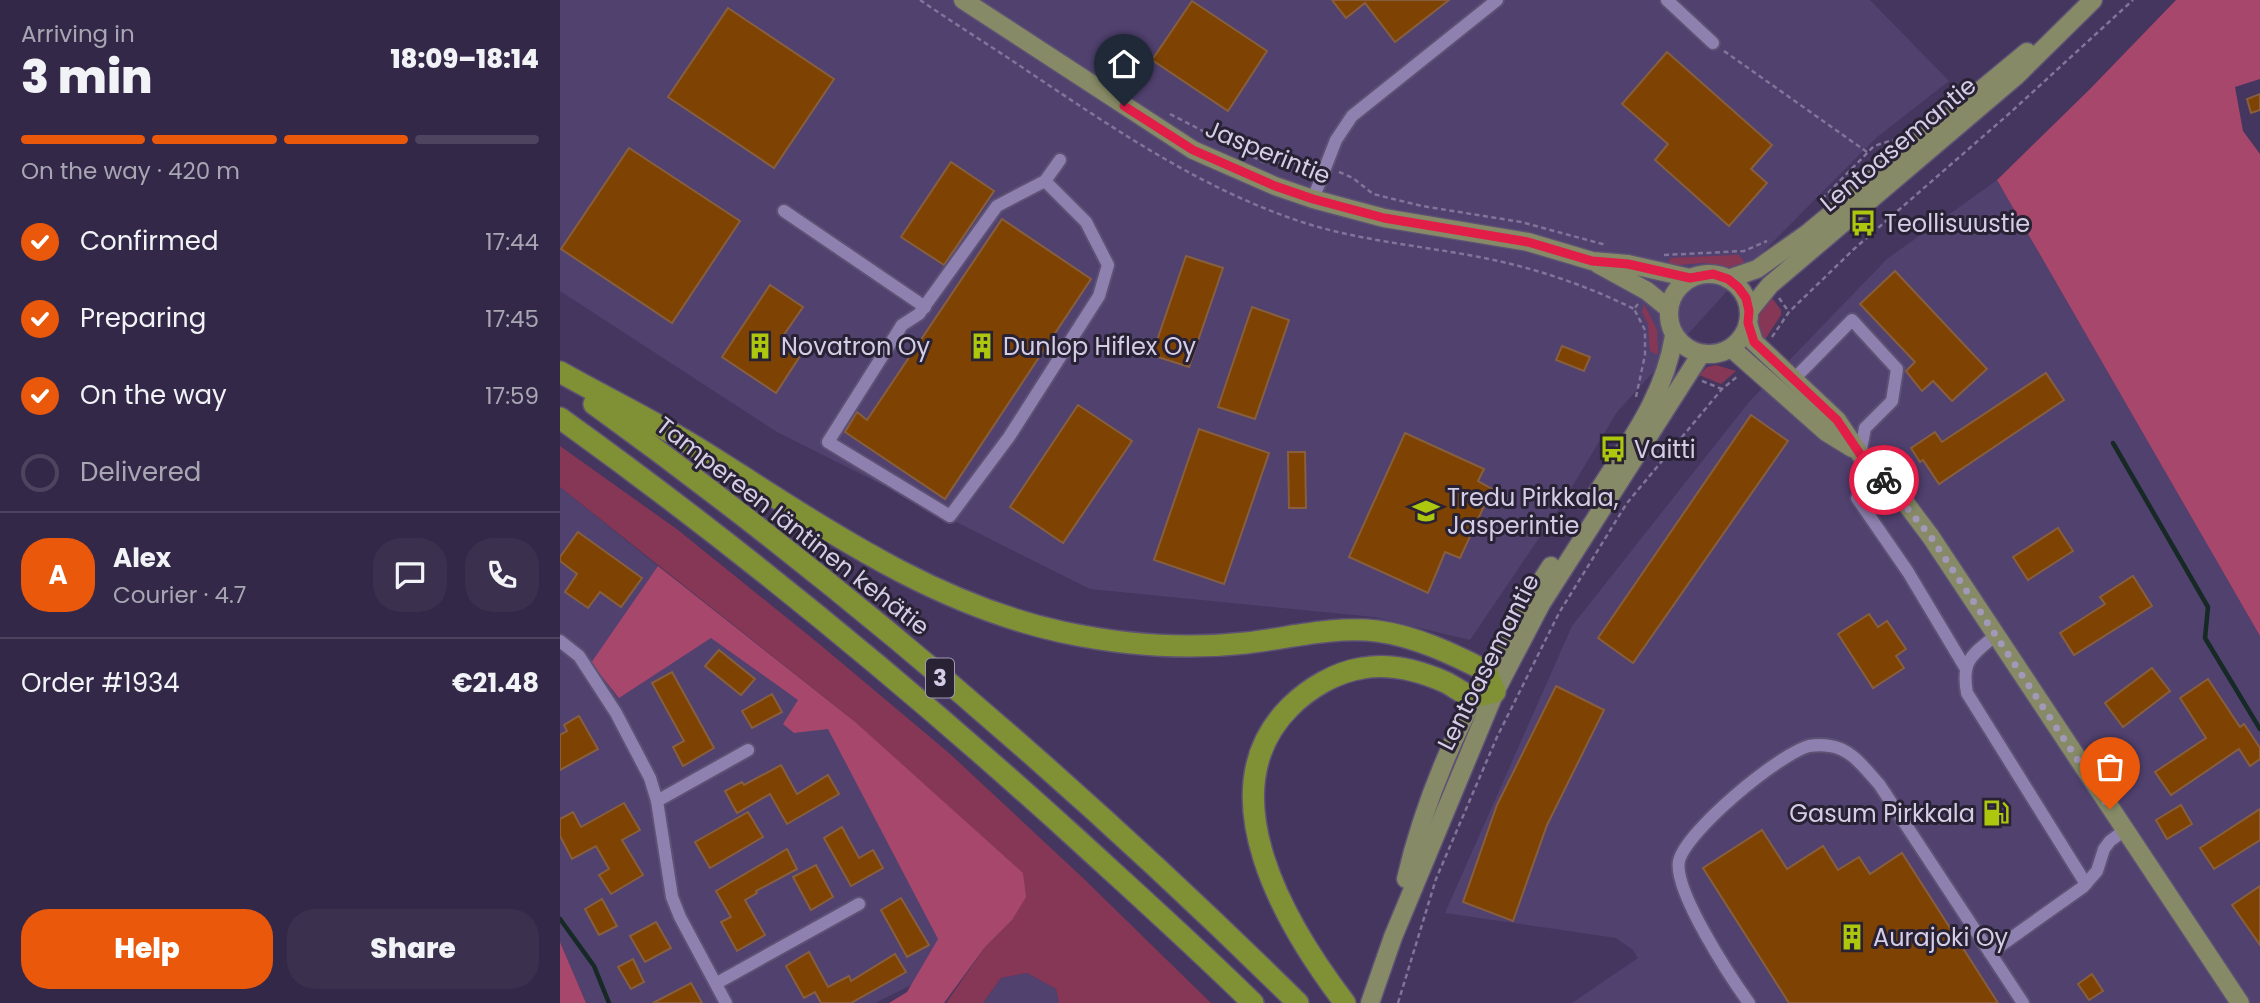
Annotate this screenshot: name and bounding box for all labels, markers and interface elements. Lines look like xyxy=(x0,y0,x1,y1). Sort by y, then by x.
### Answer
text: Arriving in xyxy=(21,18,135,50)
pin xyxy=(1094,34,1154,106)
text: 18:09–18:14 xyxy=(390,41,539,77)
text: 3 min xyxy=(21,45,153,109)
icon: home xyxy=(1105,45,1143,83)
street label: Lentoasemantie xyxy=(1813,69,1983,219)
street label: Jasperintie xyxy=(1200,112,1336,192)
text: On the way · 420 m xyxy=(21,155,240,187)
place label: Teollisuustie xyxy=(1884,207,2030,240)
bus stop icon: Teollisuustie xyxy=(1848,208,1878,238)
icon: check xyxy=(21,223,59,261)
text: Confirmed xyxy=(80,223,218,259)
text: 17:44 xyxy=(485,226,539,258)
icon: check xyxy=(21,300,59,338)
text: Preparing xyxy=(80,300,206,336)
text: 17:45 xyxy=(485,303,539,335)
place label: Novatron Oy xyxy=(781,330,931,363)
place label: Dunlop Hiflex Oy xyxy=(1003,330,1197,363)
building icon: Novatron Oy xyxy=(745,331,775,361)
building icon: Dunlop Hiflex Oy xyxy=(967,331,997,361)
icon: check xyxy=(21,377,59,415)
text: On the way xyxy=(80,377,227,413)
text: 17:59 xyxy=(485,380,539,412)
street label: Tampereen läntinen kehätie xyxy=(650,409,936,643)
place label: Vaitti xyxy=(1634,433,1696,466)
bus stop icon: Vaitti xyxy=(1598,434,1628,464)
courier xyxy=(1849,445,1919,515)
text: Delivered xyxy=(80,454,201,490)
icon: bike xyxy=(1865,461,1903,499)
place label: Tredu Pirkkala, Jasperintie xyxy=(1447,481,1619,542)
school or university icon: Tredu Pirkkala, Jasperintie xyxy=(1411,496,1441,526)
button: chat xyxy=(373,538,447,612)
button: phone xyxy=(465,538,539,612)
text: Alex xyxy=(113,540,171,576)
text: A xyxy=(48,557,68,593)
street label: Lentoasemantie xyxy=(1429,568,1547,756)
text: Courier · 4.7 xyxy=(113,579,246,611)
road number: 3 xyxy=(926,658,954,698)
text: Order #1934 xyxy=(21,665,180,701)
text: €21.48 xyxy=(452,665,539,701)
pin xyxy=(2080,737,2140,809)
icon: bag xyxy=(2091,748,2129,786)
place label: Gasum Pirkkala xyxy=(1789,797,1975,830)
fuel station icon: Gasum Pirkkala xyxy=(1981,798,2011,828)
button: Help xyxy=(21,909,273,989)
button: Share xyxy=(287,909,539,989)
place label: Aurajoki Oy xyxy=(1873,921,2009,954)
building icon: Aurajoki Oy xyxy=(1837,922,1867,952)

